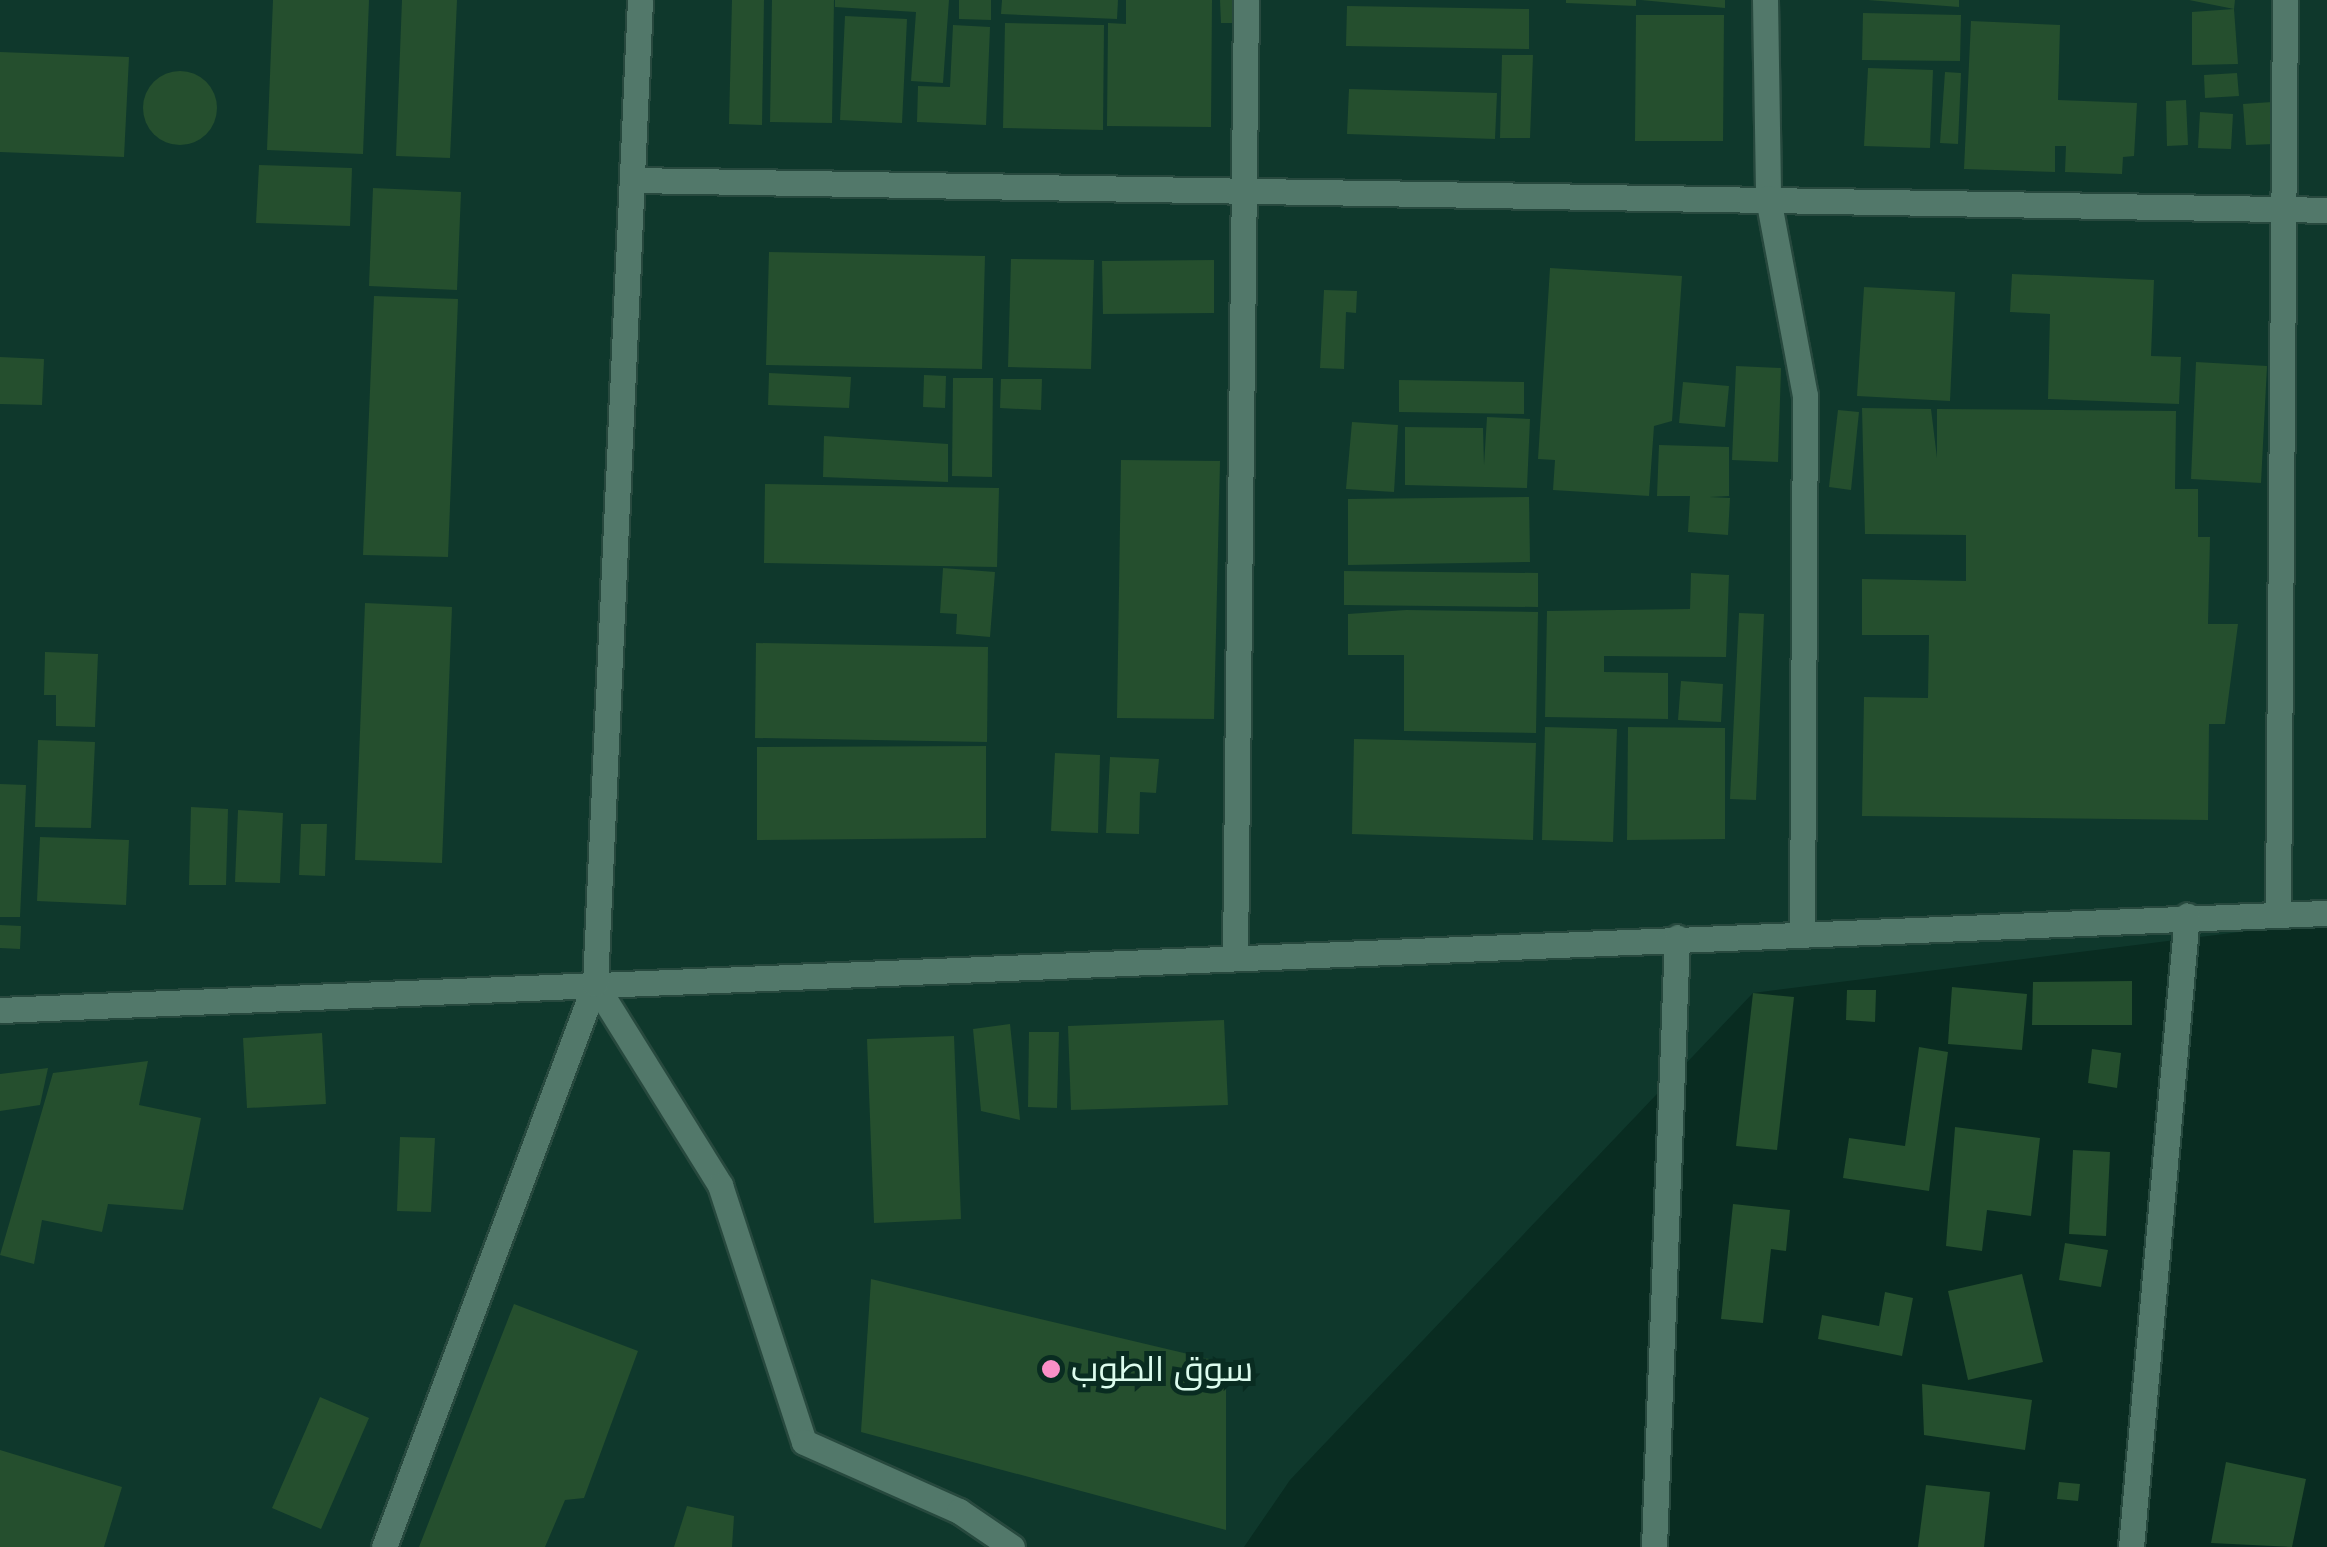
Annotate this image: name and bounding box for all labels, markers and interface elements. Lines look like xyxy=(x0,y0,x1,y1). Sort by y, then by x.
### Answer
place label: سوق الطوب xyxy=(1071,1348,1253,1390)
marker: سوق الطوب xyxy=(1040,1358,1062,1380)

